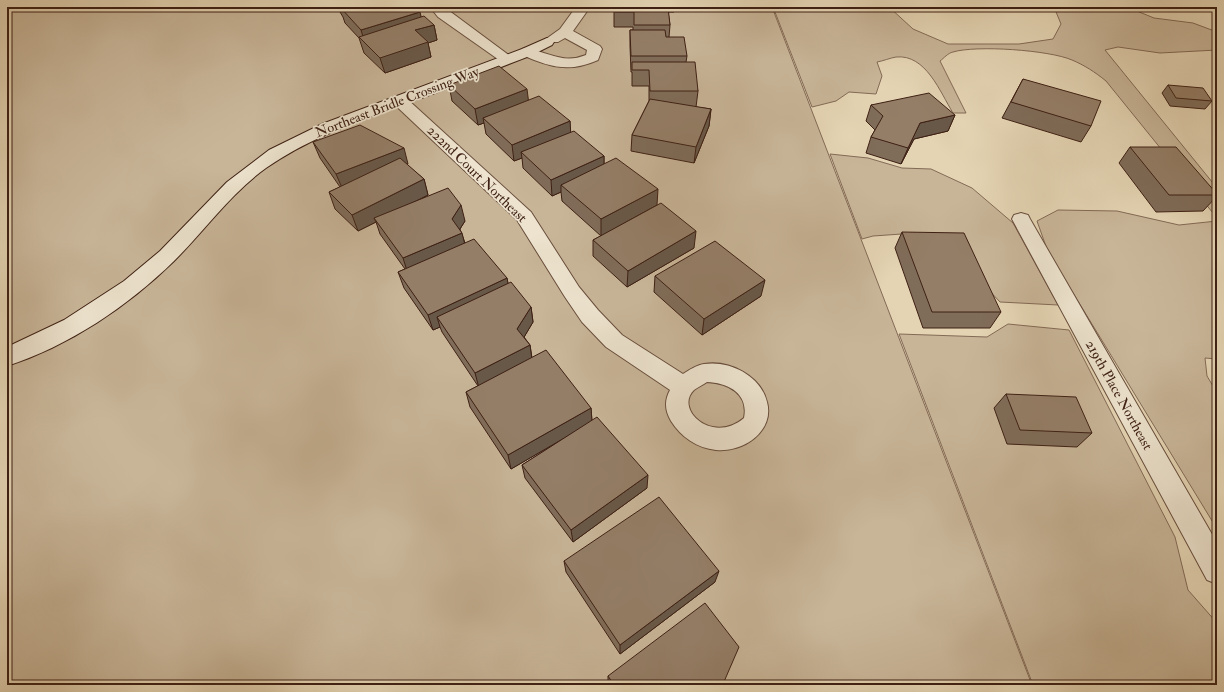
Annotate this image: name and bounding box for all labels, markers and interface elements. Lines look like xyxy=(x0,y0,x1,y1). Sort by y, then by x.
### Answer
street label: Northeast Bridle Crossing Way xyxy=(313,63,483,142)
street label: 222nd Court Northeast xyxy=(424,122,531,226)
street label: 219th Place Northeast xyxy=(1082,337,1156,453)

